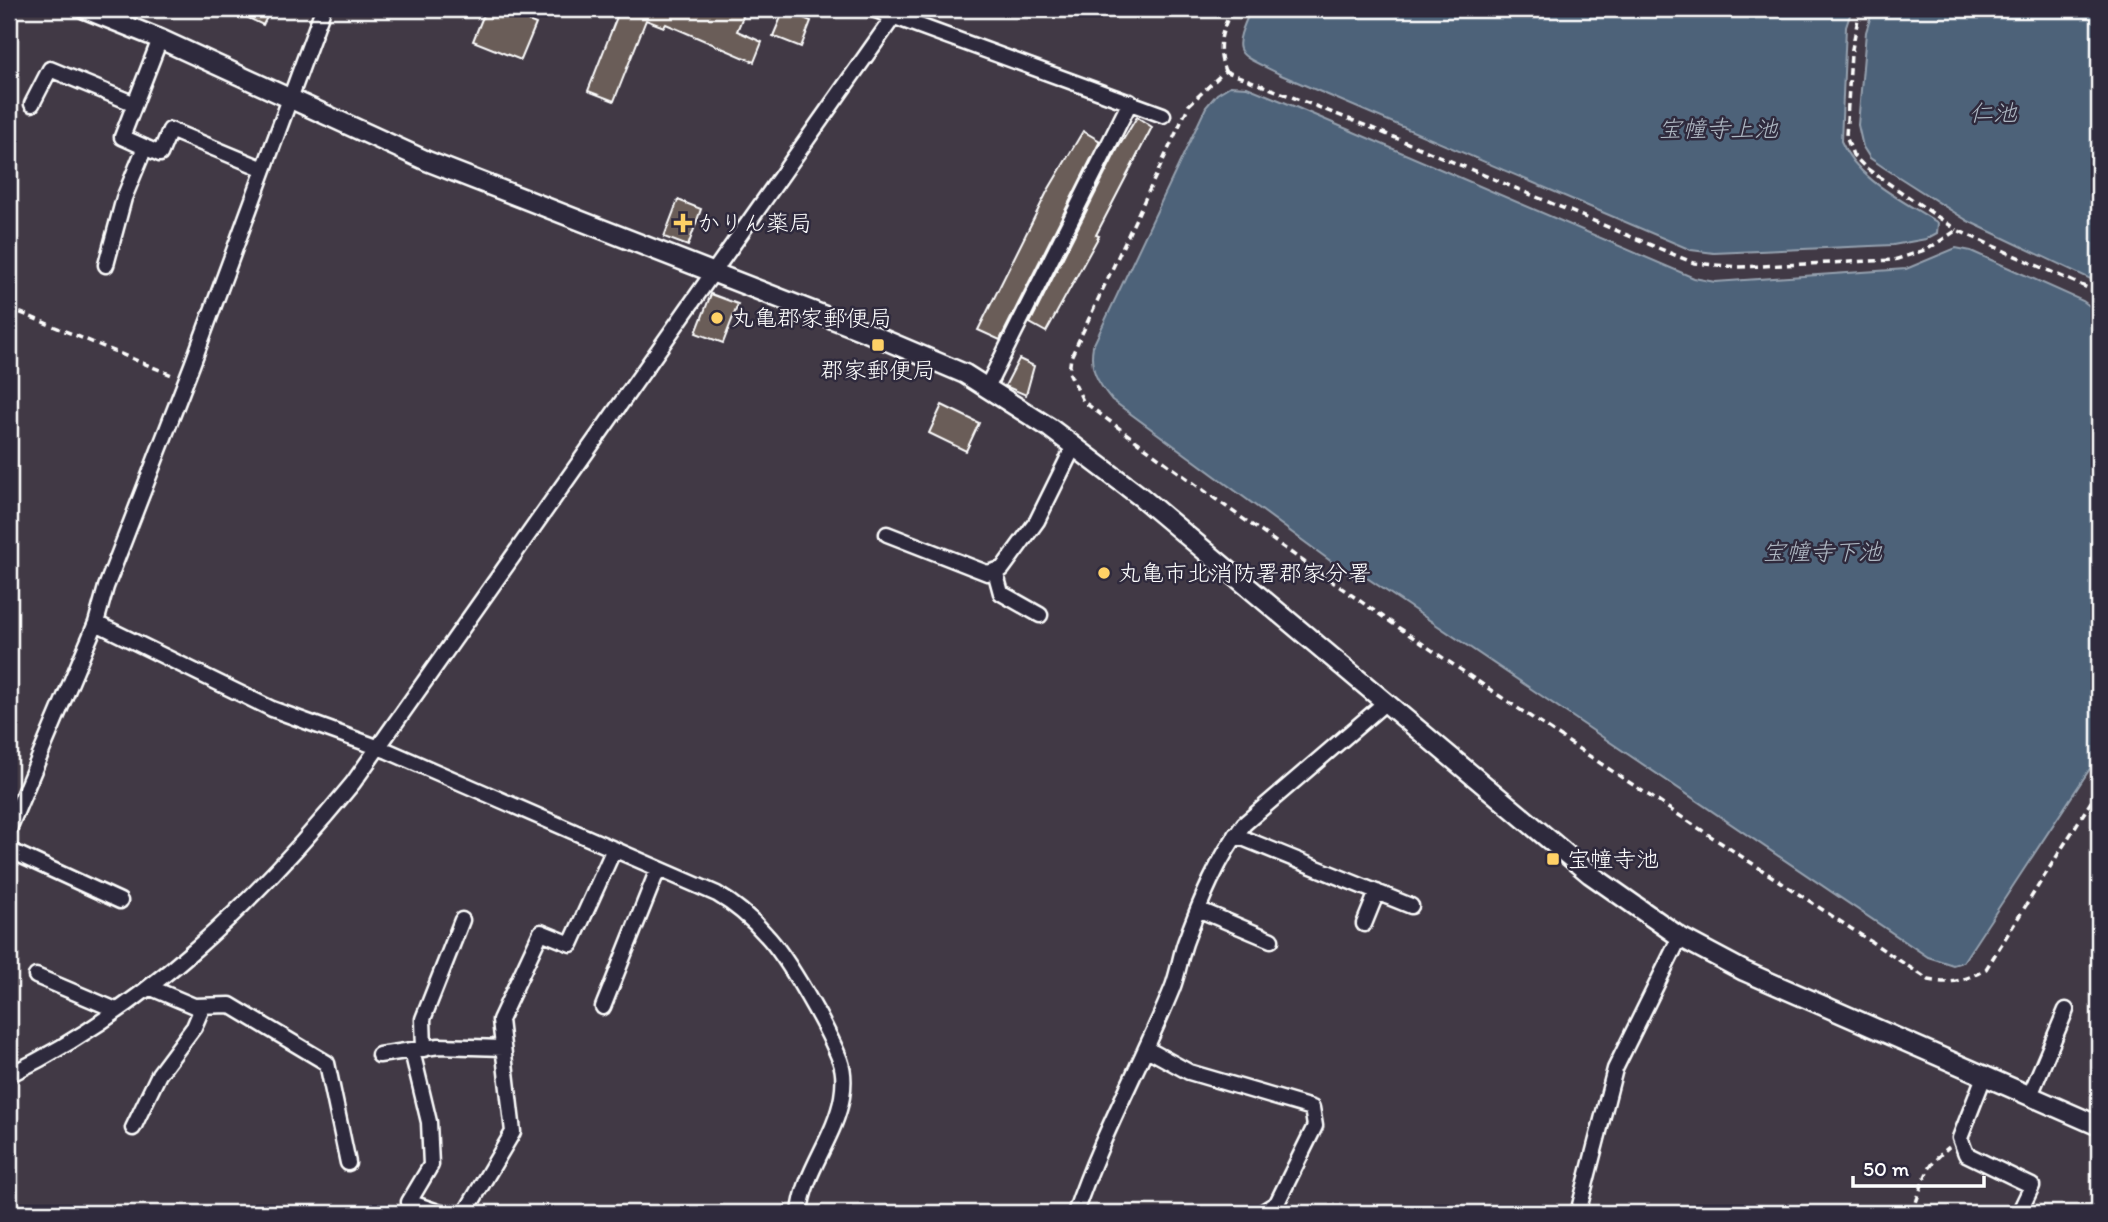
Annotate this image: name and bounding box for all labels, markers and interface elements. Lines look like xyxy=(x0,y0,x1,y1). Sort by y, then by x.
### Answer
water label: 仁池 xyxy=(1969,98,2018,127)
water label: 宝幢寺上池 xyxy=(1658,114,1779,143)
place label: かりん薬局 xyxy=(697,209,812,237)
marker: かりん薬局 xyxy=(675,215,691,231)
place label: 丸亀郡家郵便局 xyxy=(731,304,892,332)
marker: 丸亀郡家郵便局 xyxy=(709,310,725,326)
marker: 郡家郵便局 xyxy=(870,337,886,353)
place label: 郡家郵便局 xyxy=(821,356,936,384)
water label: 宝幢寺下池 xyxy=(1762,537,1883,566)
place label: 丸亀市北消防署郡家分署 xyxy=(1118,559,1371,587)
marker: 丸亀市北消防署郡家分署 xyxy=(1096,565,1112,581)
place label: 宝幢寺池 xyxy=(1567,845,1659,873)
marker: 宝幢寺池 xyxy=(1545,851,1561,867)
scale bar xyxy=(1853,1145,1984,1189)
text: 50 m xyxy=(1863,1156,1910,1181)

